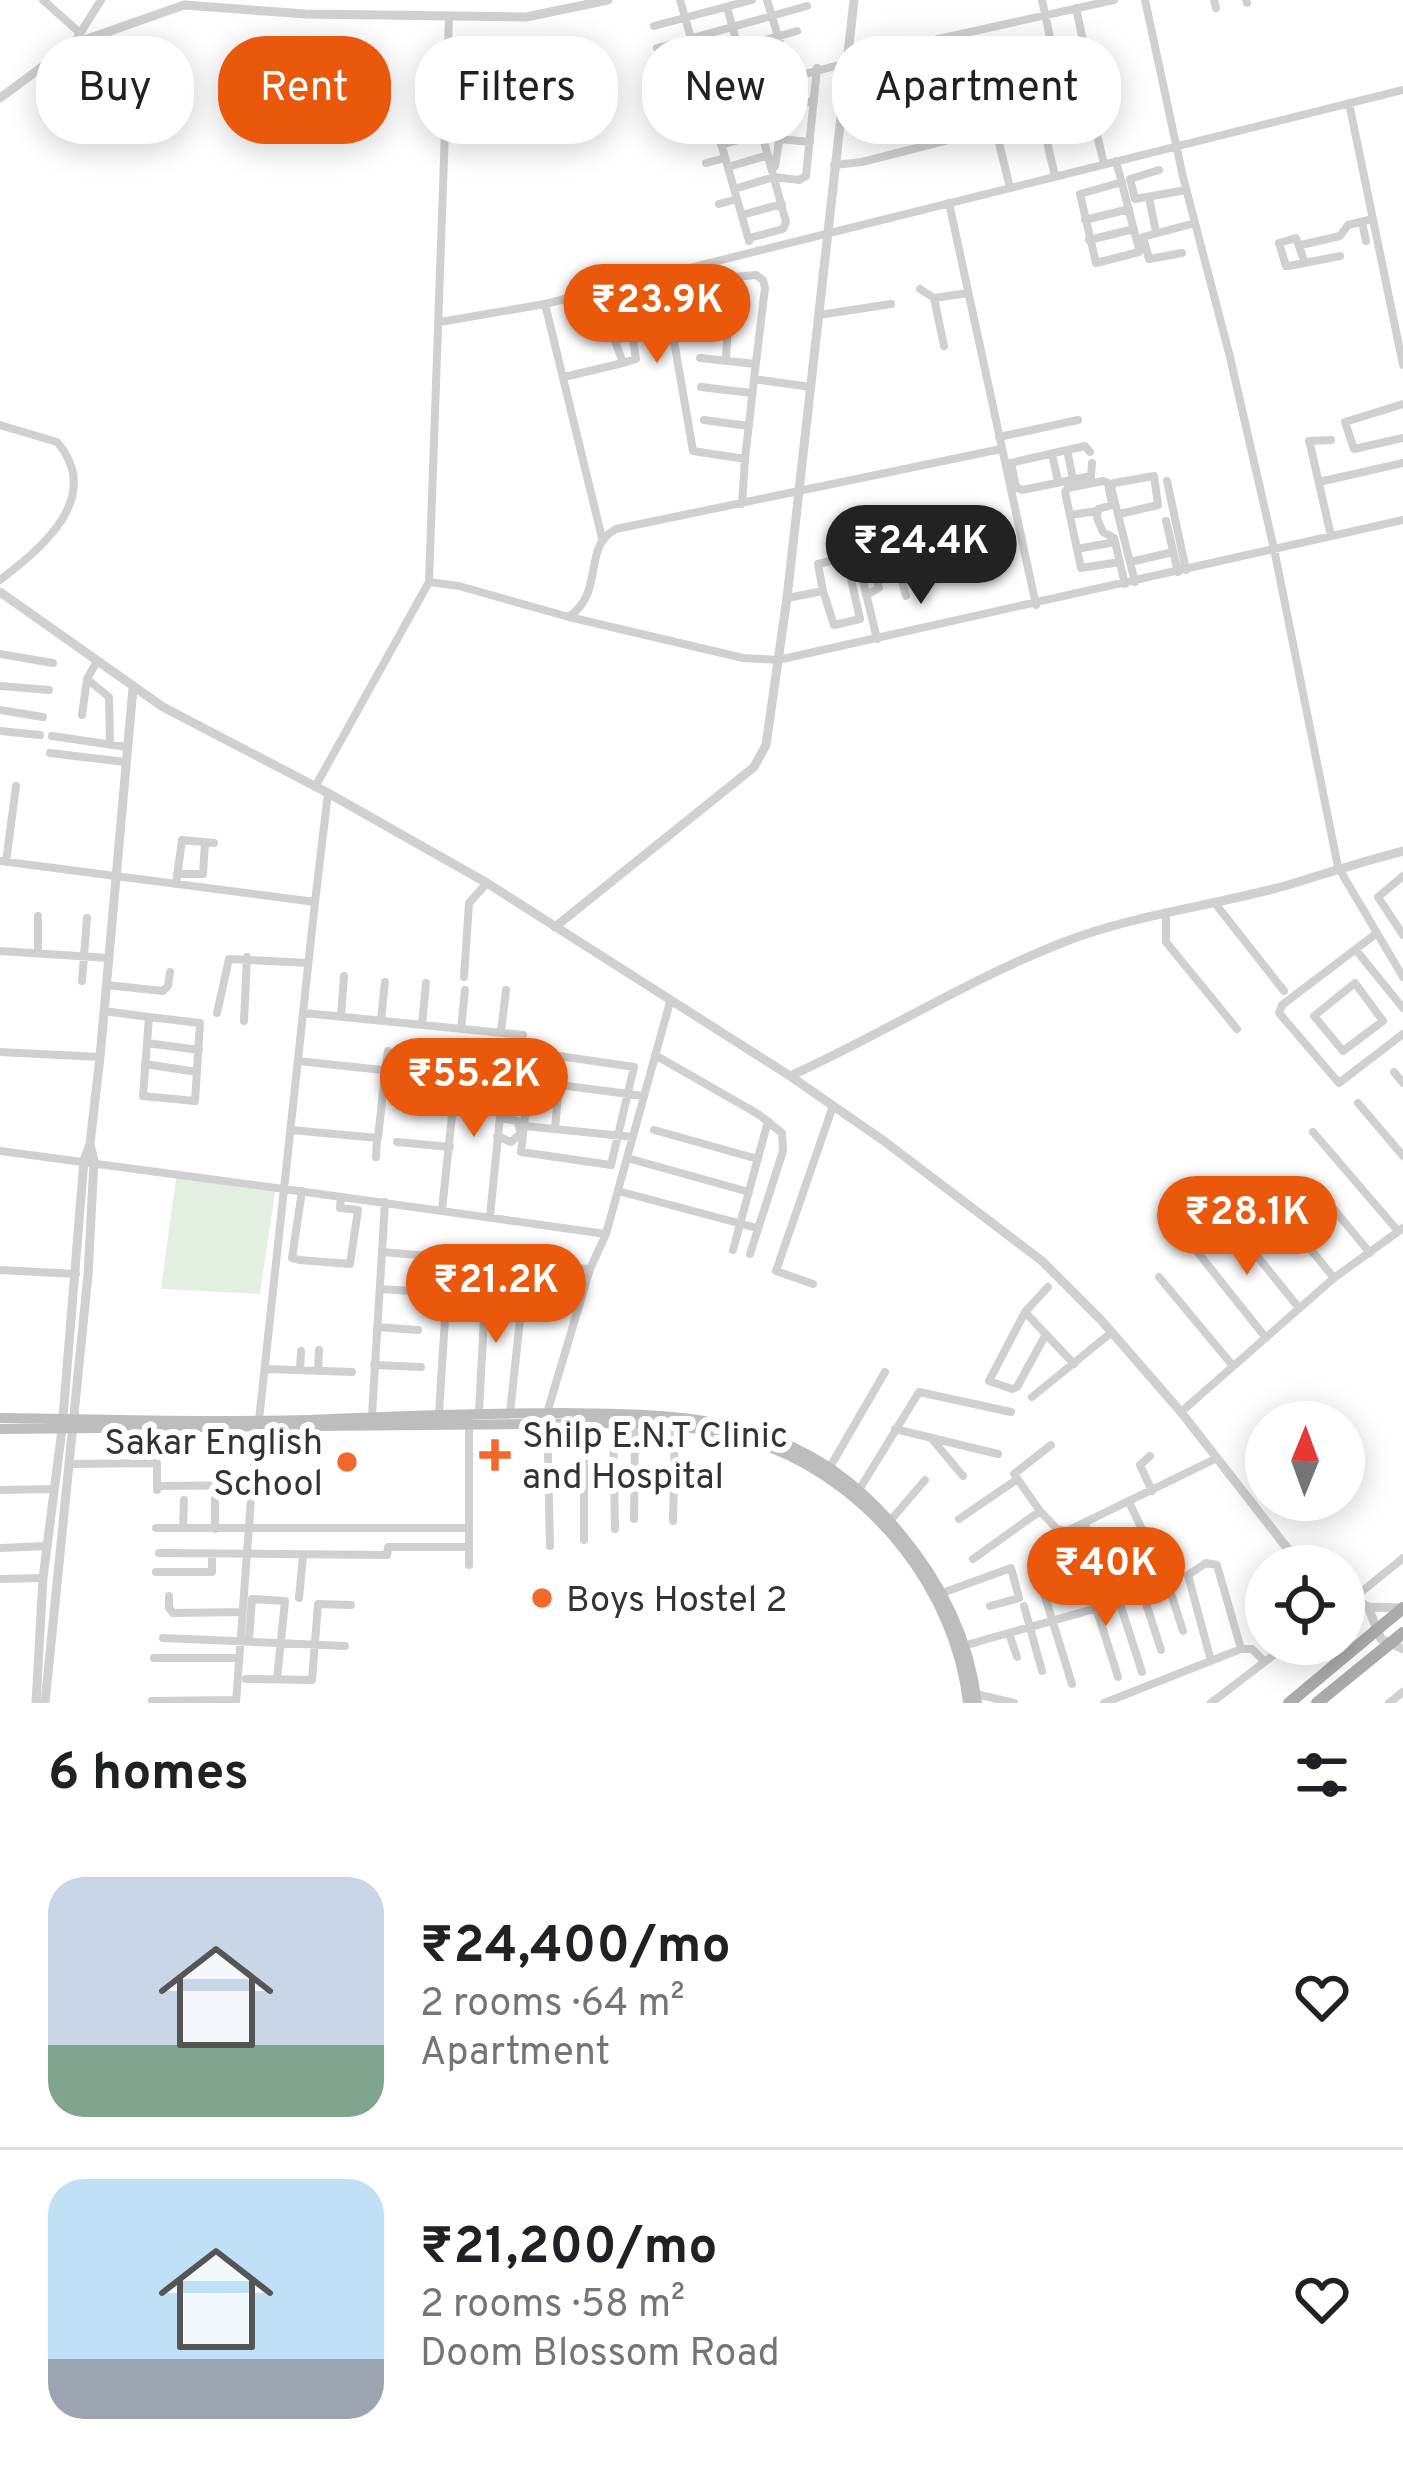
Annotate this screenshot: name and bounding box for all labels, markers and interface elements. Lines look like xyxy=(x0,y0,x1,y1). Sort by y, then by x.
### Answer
chip: Buy xyxy=(36,36,194,144)
chip: Rent xyxy=(218,36,391,144)
chip: Filters xyxy=(415,36,618,144)
chip: New xyxy=(642,36,808,144)
chip: Apartment xyxy=(832,36,1121,144)
pin: ₹23.9K xyxy=(559,264,755,366)
text: ₹23.9K xyxy=(590,278,724,327)
pin: ₹24.4K xyxy=(823,505,1019,607)
text: ₹24.4K xyxy=(853,519,989,568)
pin: ₹55.2K xyxy=(376,1038,572,1140)
text: ₹55.2K xyxy=(407,1052,541,1101)
pin: ₹28.1K xyxy=(1149,1176,1345,1278)
text: ₹28.1K xyxy=(1184,1190,1310,1239)
pin: ₹21.2K xyxy=(398,1244,594,1346)
text: ₹21.2K xyxy=(433,1258,559,1307)
north arrow xyxy=(1245,1401,1365,1521)
map controls xyxy=(1245,1401,1365,1665)
place label: Shilp E.N.T Clinic and Hospital xyxy=(522,1415,788,1502)
place label: Sakar English School xyxy=(104,1422,323,1509)
marker: Shilp E.N.T Clinic and Hospital xyxy=(479,1439,511,1471)
marker: Sakar English School xyxy=(334,1449,360,1475)
pin: ₹40K xyxy=(1035,1527,1177,1629)
text: ₹40K xyxy=(1054,1541,1158,1590)
button: locate xyxy=(1245,1545,1365,1665)
place label: Boys Hostel 2 xyxy=(566,1579,788,1625)
marker: Boys Hostel 2 xyxy=(529,1585,555,1611)
icon: filters xyxy=(1289,1742,1355,1808)
text: 6 homes xyxy=(48,1743,249,1808)
text: ₹24,400/mo xyxy=(420,1916,731,1981)
icon: home xyxy=(144,1925,288,2069)
icon: heart xyxy=(1289,1964,1355,2030)
text: 2 rooms · 64 m² xyxy=(420,1981,685,2030)
text: Apartment xyxy=(420,2030,610,2079)
text: ₹21,200/mo xyxy=(420,2217,717,2282)
icon: home xyxy=(144,2227,288,2371)
icon: heart xyxy=(1289,2266,1355,2332)
text: 2 rooms · 58 m² xyxy=(420,2282,685,2331)
text: Doom Blossom Road xyxy=(420,2331,780,2380)

